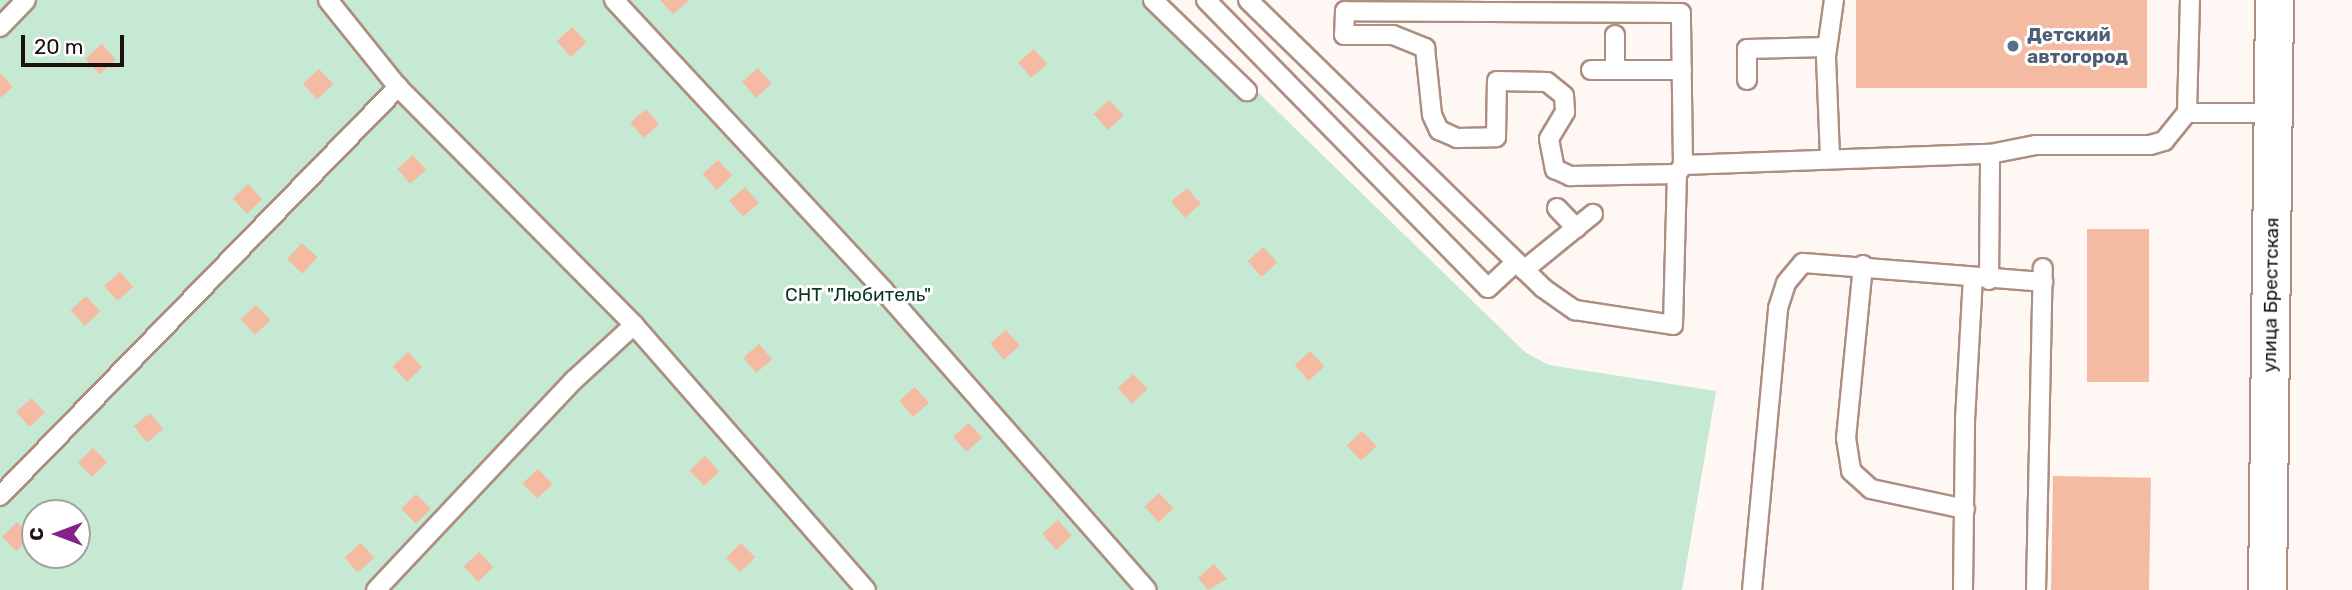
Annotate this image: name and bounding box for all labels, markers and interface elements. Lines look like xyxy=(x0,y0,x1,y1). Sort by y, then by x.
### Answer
scale bar xyxy=(24,21,128,65)
place label: Детский автогород xyxy=(2027,24,2128,68)
text: 20 m xyxy=(34,34,83,59)
marker: Детский автогород xyxy=(2005,38,2021,54)
street label: улица Брестская xyxy=(2258,217,2284,373)
park label: СНТ "Любитель" xyxy=(785,284,931,306)
north arrow xyxy=(21,499,91,569)
text: С xyxy=(25,527,48,541)

